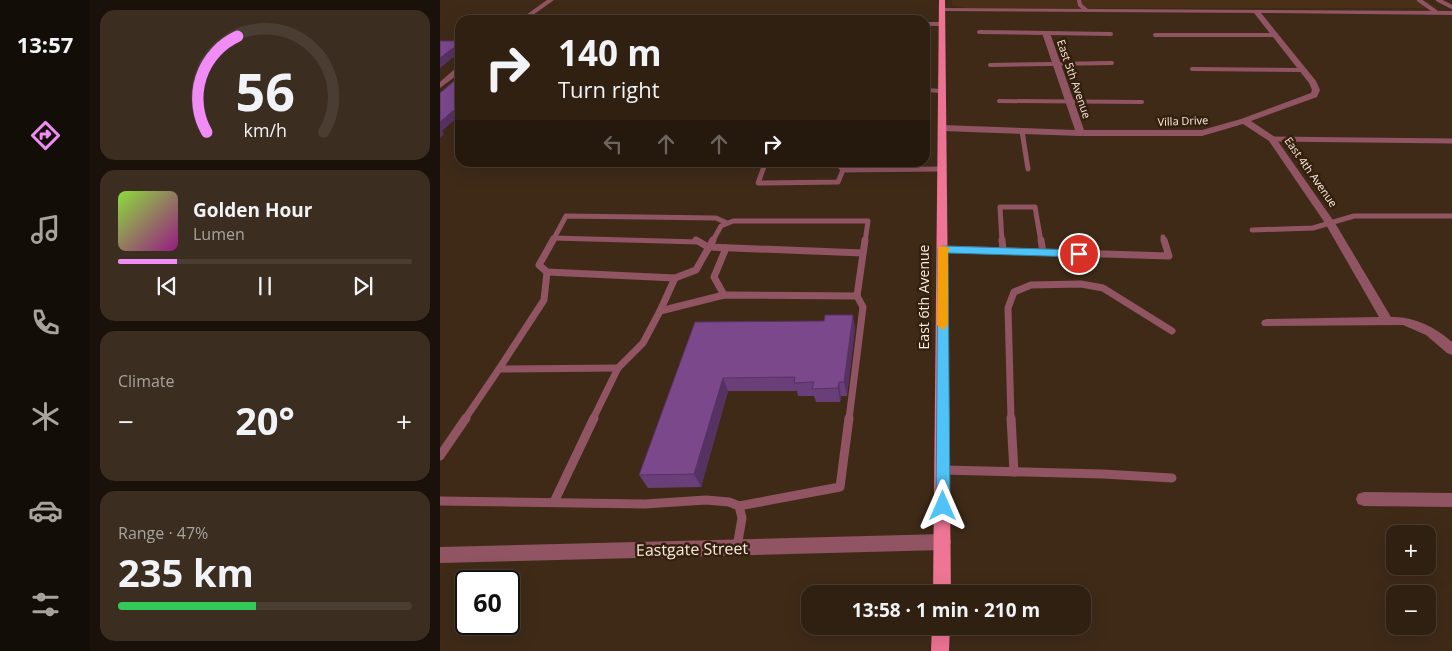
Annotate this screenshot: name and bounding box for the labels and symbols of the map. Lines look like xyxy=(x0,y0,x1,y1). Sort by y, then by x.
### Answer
street label: East 5th Avenue xyxy=(1054,37,1095,120)
street label: Villa Drive xyxy=(1157,112,1209,129)
street label: East 4th Avenue xyxy=(1282,134,1341,210)
pin xyxy=(1058,233,1100,275)
street label: East 6th Avenue xyxy=(914,244,933,349)
position arrow xyxy=(916,479,968,531)
street label: Eastgate Street xyxy=(636,537,749,561)
speed limit sign: 60 xyxy=(455,570,520,635)

